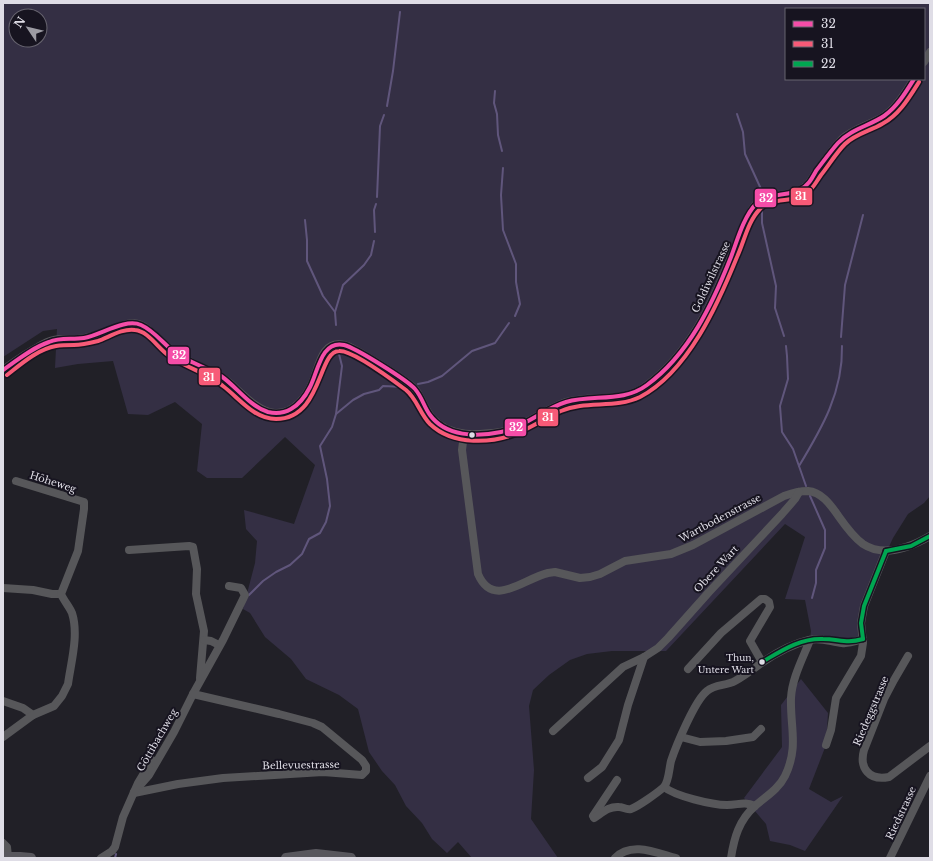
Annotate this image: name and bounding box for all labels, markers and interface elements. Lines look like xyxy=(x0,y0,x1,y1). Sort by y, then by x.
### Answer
north arrow xyxy=(8,8,48,48)
legend xyxy=(785,8,925,80)
text: N xyxy=(11,13,29,31)
text: 32 xyxy=(821,16,836,31)
text: 31 xyxy=(821,36,834,51)
text: 22 xyxy=(821,56,836,71)
line badge: 31 xyxy=(790,187,813,206)
line badge: 32 xyxy=(754,188,777,208)
text: 31 xyxy=(795,189,807,203)
text: 32 xyxy=(759,191,773,205)
street label: Goldiwilstrasse xyxy=(689,239,733,315)
line badge: 32 xyxy=(167,346,190,365)
text: 32 xyxy=(172,348,186,362)
line badge: 31 xyxy=(198,367,221,386)
text: 31 xyxy=(203,370,215,384)
line badge: 31 xyxy=(537,408,559,427)
text: 31 xyxy=(542,410,554,424)
line badge: 32 xyxy=(504,418,527,437)
text: 32 xyxy=(509,420,523,434)
unlabelled marker xyxy=(467,430,477,440)
street label: Höheweg xyxy=(28,468,79,496)
street label: Wartbodenstrasse xyxy=(676,491,763,546)
street label: Obere Wart xyxy=(691,543,741,595)
place label: Thun, Untere Wart xyxy=(698,652,755,675)
marker: Thun, Untere Wart xyxy=(757,657,767,667)
street label: Riedeggstrasse xyxy=(850,674,892,748)
street label: Göttibachweg xyxy=(134,705,181,774)
street label: Bellevuestrasse xyxy=(262,758,340,772)
street label: Riedstrasse xyxy=(883,784,919,842)

